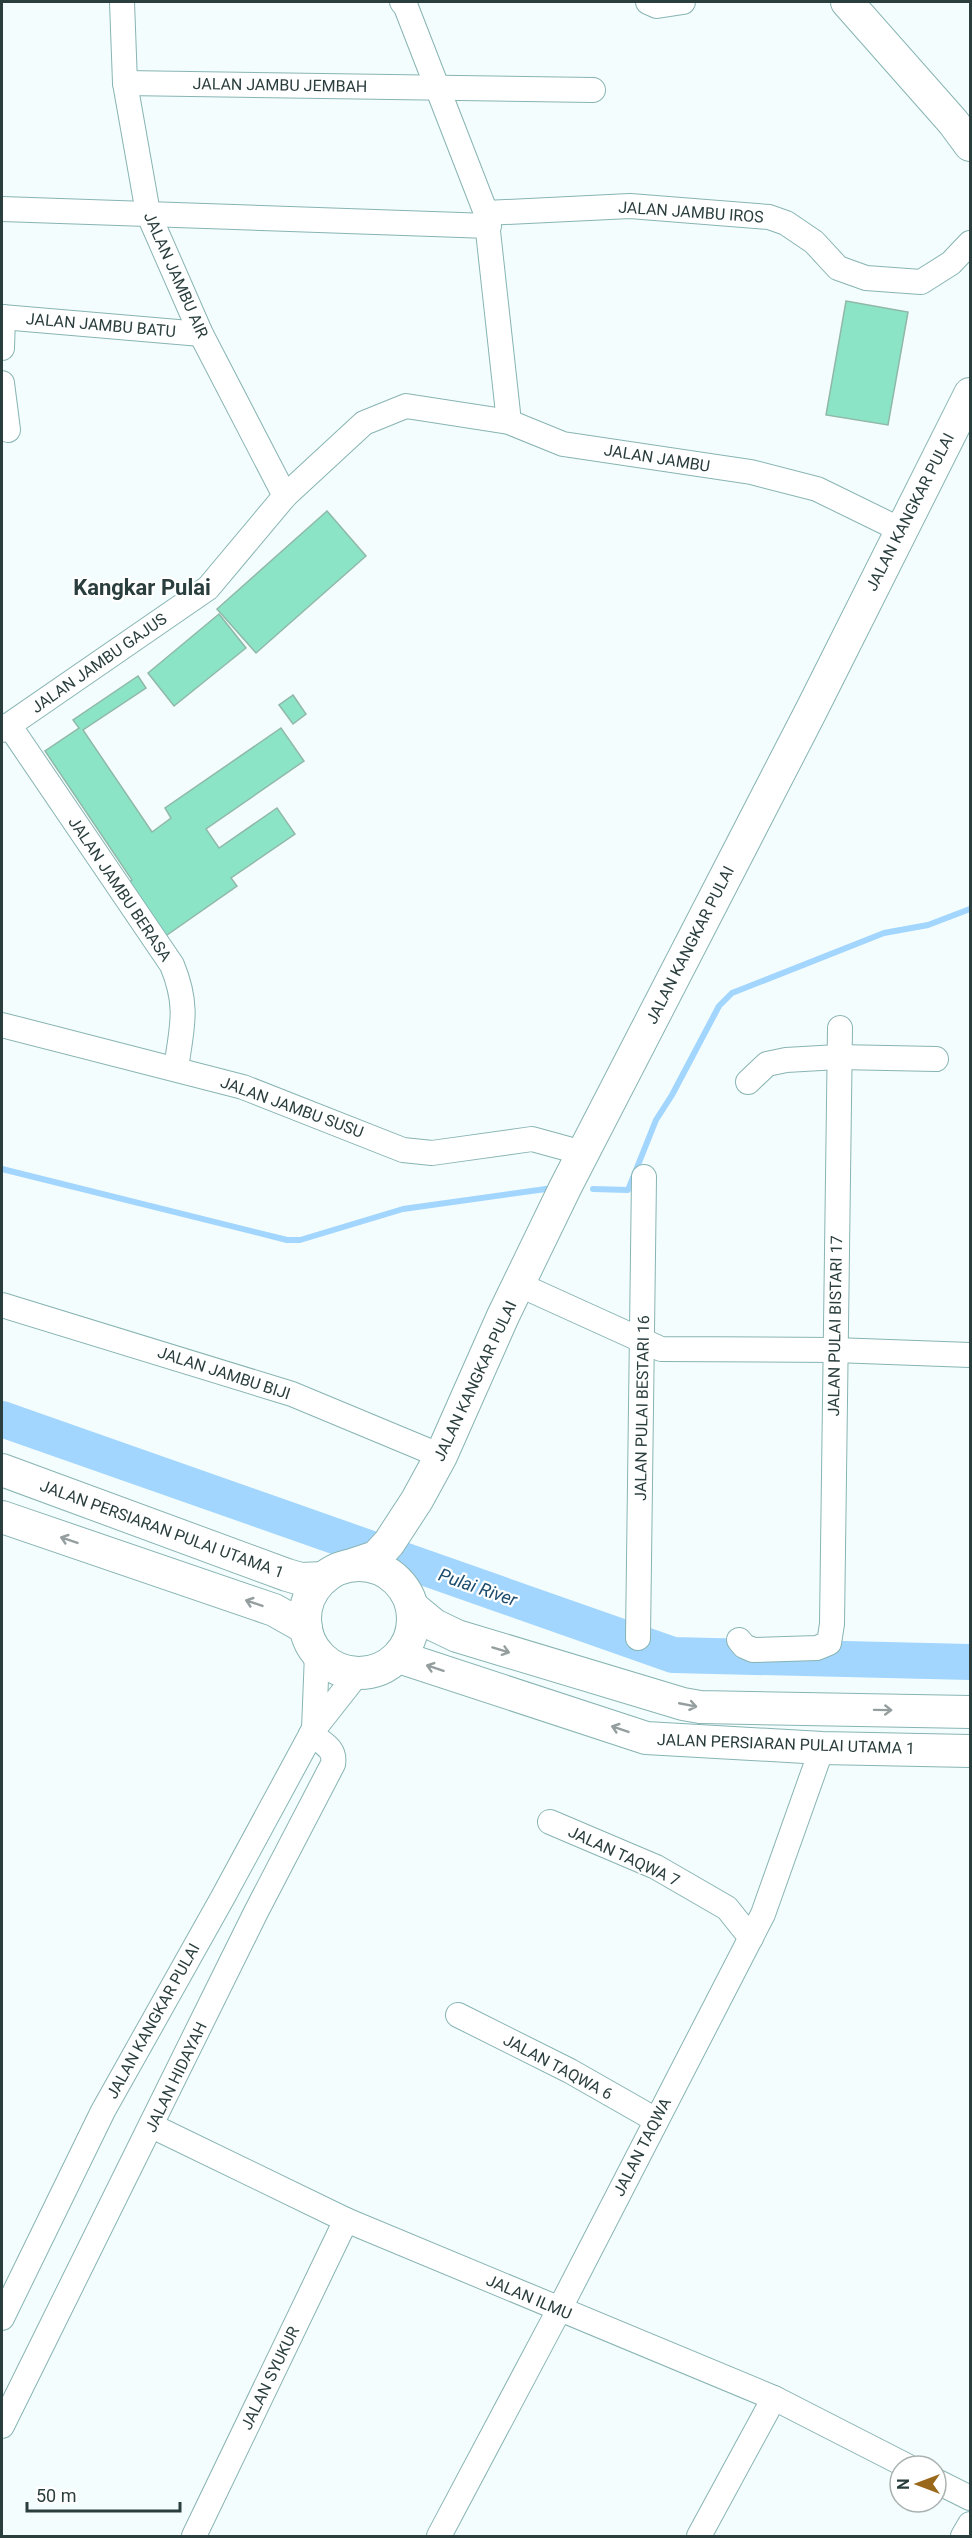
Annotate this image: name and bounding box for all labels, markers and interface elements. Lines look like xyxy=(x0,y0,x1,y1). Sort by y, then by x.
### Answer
street label: JALAN JAMBU JEMBAH xyxy=(192,74,368,96)
street label: JALAN JAMBU IROS xyxy=(618,197,764,227)
street label: JALAN JAMBU AIR xyxy=(140,209,212,341)
street label: JALAN JAMBU BATU xyxy=(25,309,177,341)
street label: JALAN KANGKAR PULAI xyxy=(862,430,958,594)
street label: JALAN JAMBU xyxy=(603,440,711,476)
district label: Kangkar Pulai xyxy=(73,575,211,600)
street label: JALAN JAMBU GAJUS xyxy=(28,609,170,717)
street label: JALAN JAMBU BERASA xyxy=(64,813,176,965)
street label: JALAN KANGKAR PULAI xyxy=(642,863,738,1027)
street label: JALAN JAMBU SUSU xyxy=(218,1072,366,1142)
street label: JALAN PULAI BISTARI 17 xyxy=(824,1235,846,1417)
street label: JALAN KANGKAR PULAI xyxy=(429,1298,521,1464)
street label: JALAN PULAI BESTARI 16 xyxy=(631,1315,653,1501)
street label: JALAN JAMBU BIJI xyxy=(155,1343,293,1403)
street label: JALAN PERSIARAN PULAI UTAMA 1 xyxy=(37,1476,287,1582)
one-way arrow xyxy=(60,1533,79,1544)
water label: Pulai River xyxy=(436,1564,521,1611)
one-way arrow xyxy=(245,1596,264,1607)
one-way arrow xyxy=(491,1645,510,1656)
one-way arrow xyxy=(426,1662,445,1673)
one-way arrow xyxy=(678,1700,697,1711)
one-way arrow xyxy=(872,1705,892,1716)
one-way arrow xyxy=(611,1722,630,1733)
street label: JALAN PERSIARAN PULAI UTAMA 1 xyxy=(657,1730,915,1758)
street label: JALAN TAQWA 7 xyxy=(565,1822,683,1890)
street label: JALAN KANGKAR PULAI xyxy=(102,1940,204,2102)
street label: JALAN HIDAYAH xyxy=(141,2019,211,2135)
street label: JALAN TAQWA 6 xyxy=(500,2030,616,2104)
street label: JALAN TAQWA xyxy=(609,2094,675,2199)
street label: JALAN ILMU xyxy=(483,2270,575,2324)
street label: JALAN SYUKUR xyxy=(237,2323,303,2433)
north arrow xyxy=(888,2454,948,2514)
scale bar xyxy=(27,2475,180,2513)
text: N xyxy=(894,2478,913,2490)
text: 50 m xyxy=(36,2485,76,2506)

